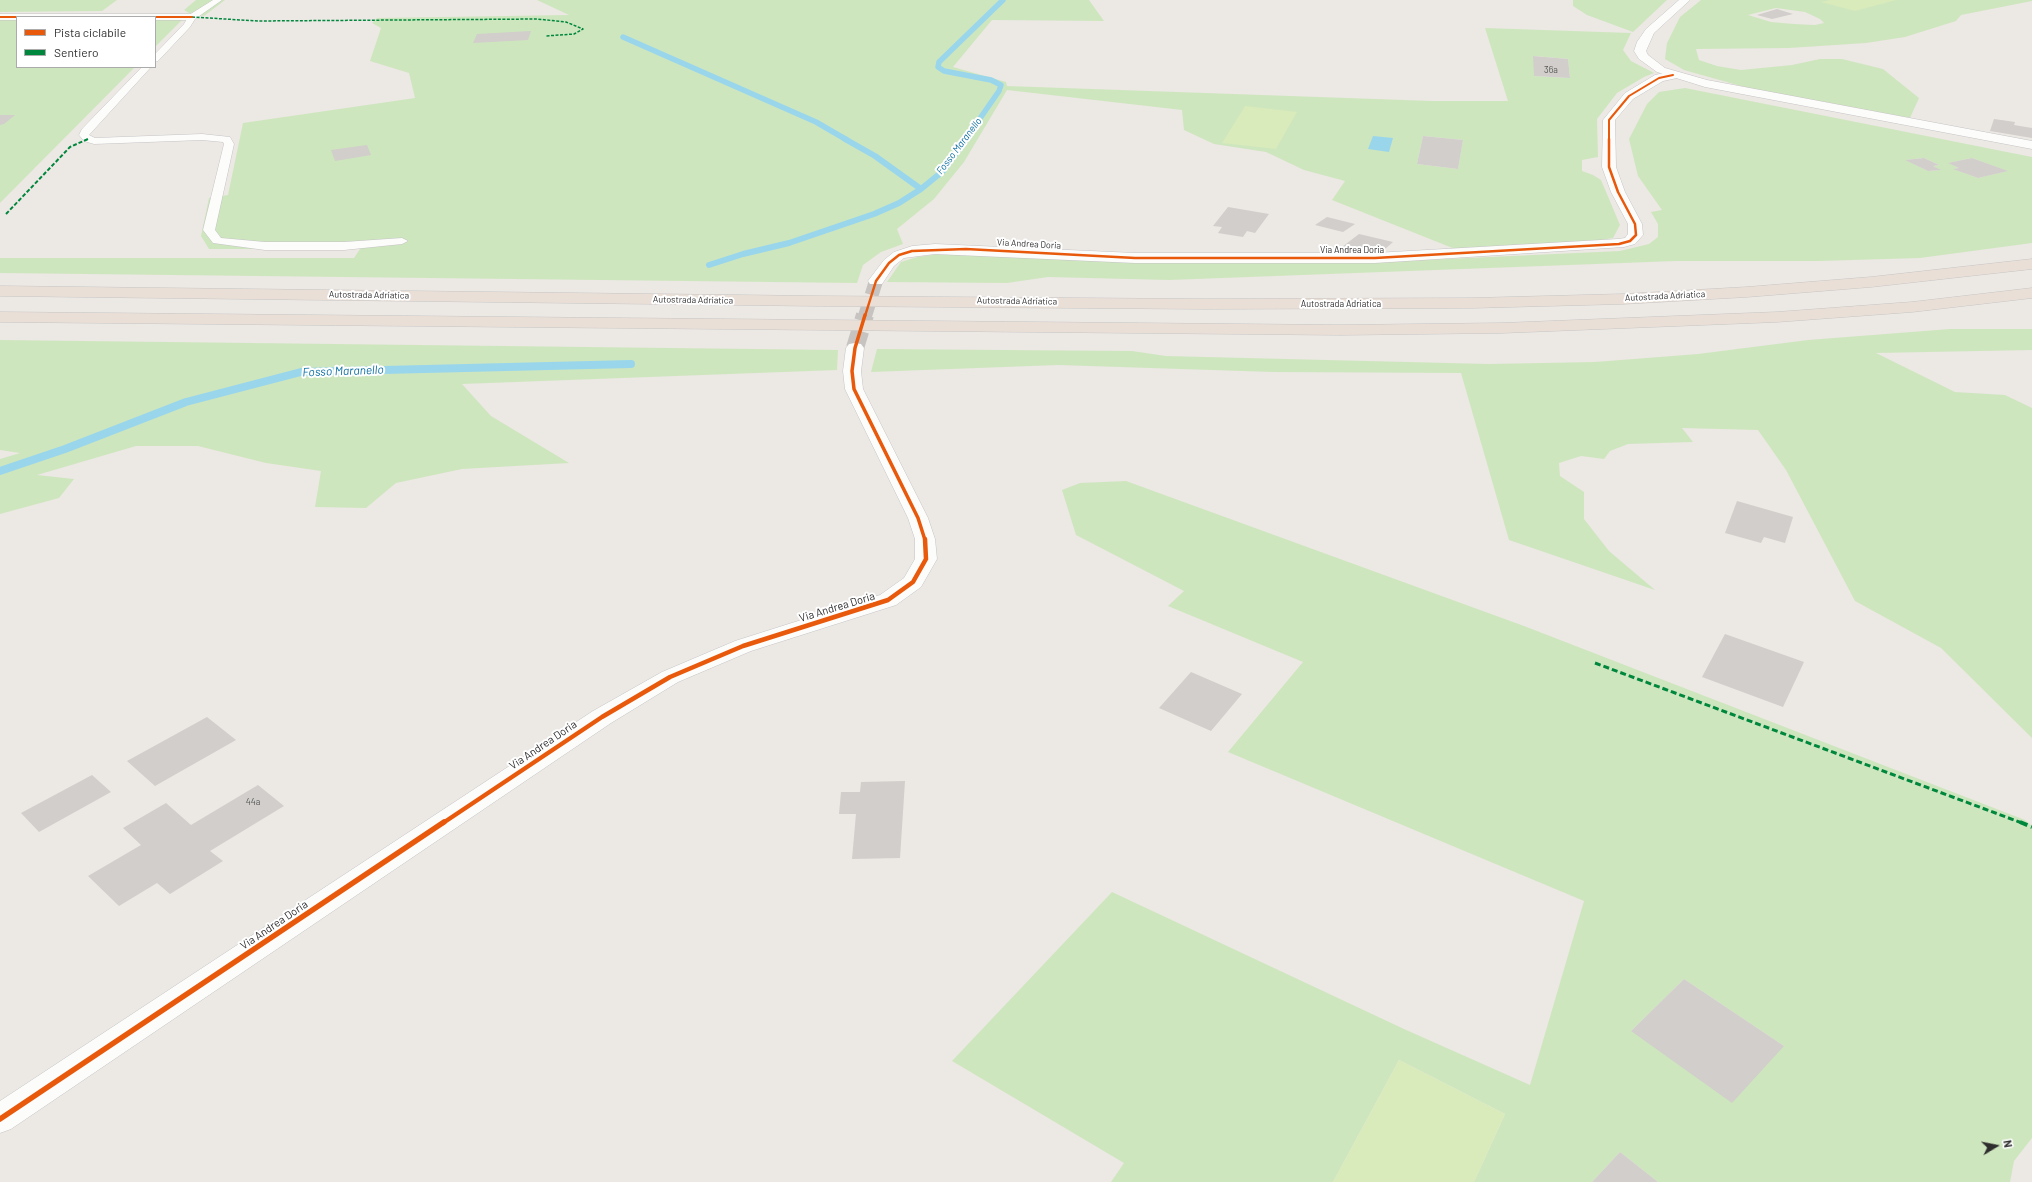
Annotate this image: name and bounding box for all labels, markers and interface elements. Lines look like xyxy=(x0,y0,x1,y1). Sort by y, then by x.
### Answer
legend xyxy=(16,16,156,68)
text: Pista ciclabile xyxy=(54,25,126,39)
text: Sentiero xyxy=(54,45,99,59)
house number: 36a xyxy=(1544,65,1558,75)
water label: Fosso Maranello xyxy=(934,115,984,177)
street label: Via Andrea Doria xyxy=(997,237,1061,251)
street label: Via Andrea Doria xyxy=(1320,245,1384,255)
street label: Autostrada Adriatica xyxy=(329,289,409,301)
street label: Autostrada Adriatica xyxy=(1625,289,1705,303)
street label: Autostrada Adriatica xyxy=(653,294,733,306)
street label: Autostrada Adriatica xyxy=(977,295,1057,307)
street label: Autostrada Adriatica xyxy=(1301,299,1381,309)
water label: Fosso Maranello xyxy=(302,362,384,380)
street label: Via Andrea Doria xyxy=(798,589,876,625)
street label: Via Andrea Doria xyxy=(507,718,579,772)
house number: 44a xyxy=(246,797,260,807)
street label: Via Andrea Doria xyxy=(238,898,310,952)
north arrow xyxy=(1976,1126,2016,1166)
text: N xyxy=(2001,1139,2015,1149)

